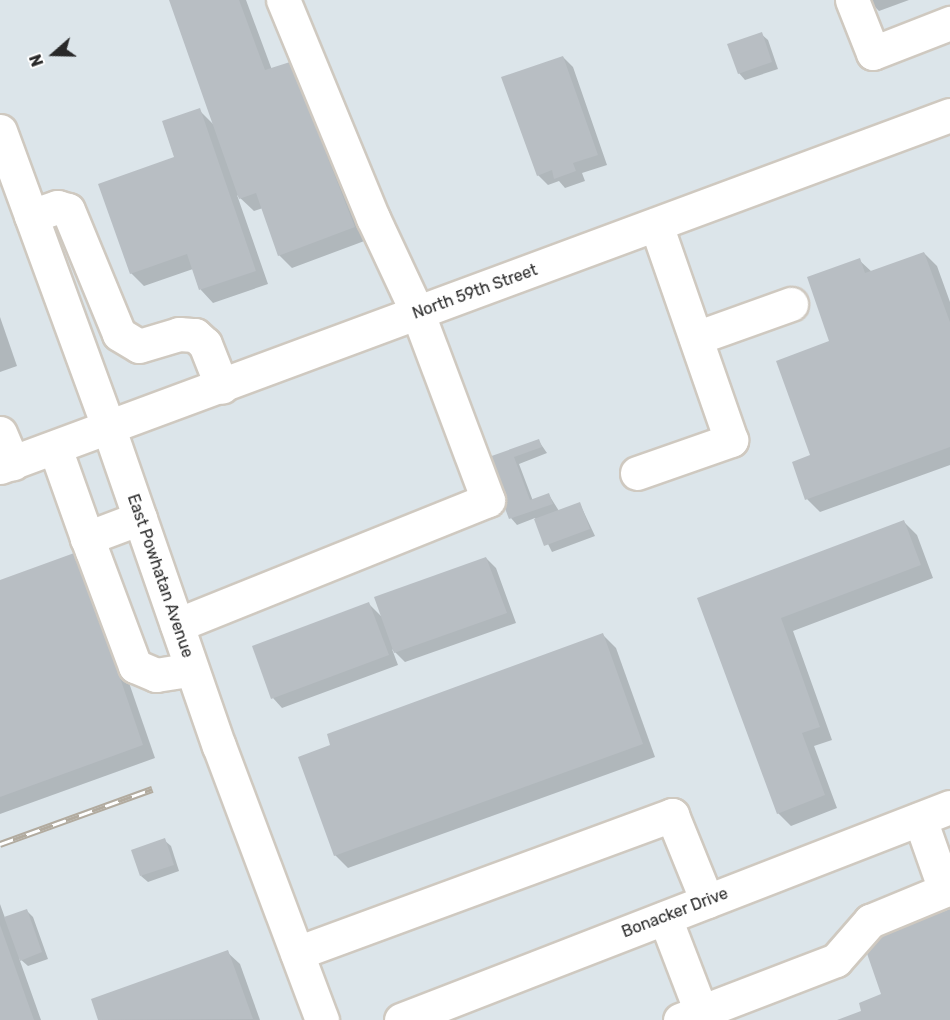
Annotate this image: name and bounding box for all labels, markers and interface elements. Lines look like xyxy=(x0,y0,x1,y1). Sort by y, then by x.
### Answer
north arrow xyxy=(24,24,84,84)
text: N xyxy=(26,52,48,69)
street label: North 59th Street xyxy=(410,260,540,324)
street label: East Powhatan Avenue xyxy=(123,492,197,660)
street label: Bonacker Drive xyxy=(619,884,731,942)

